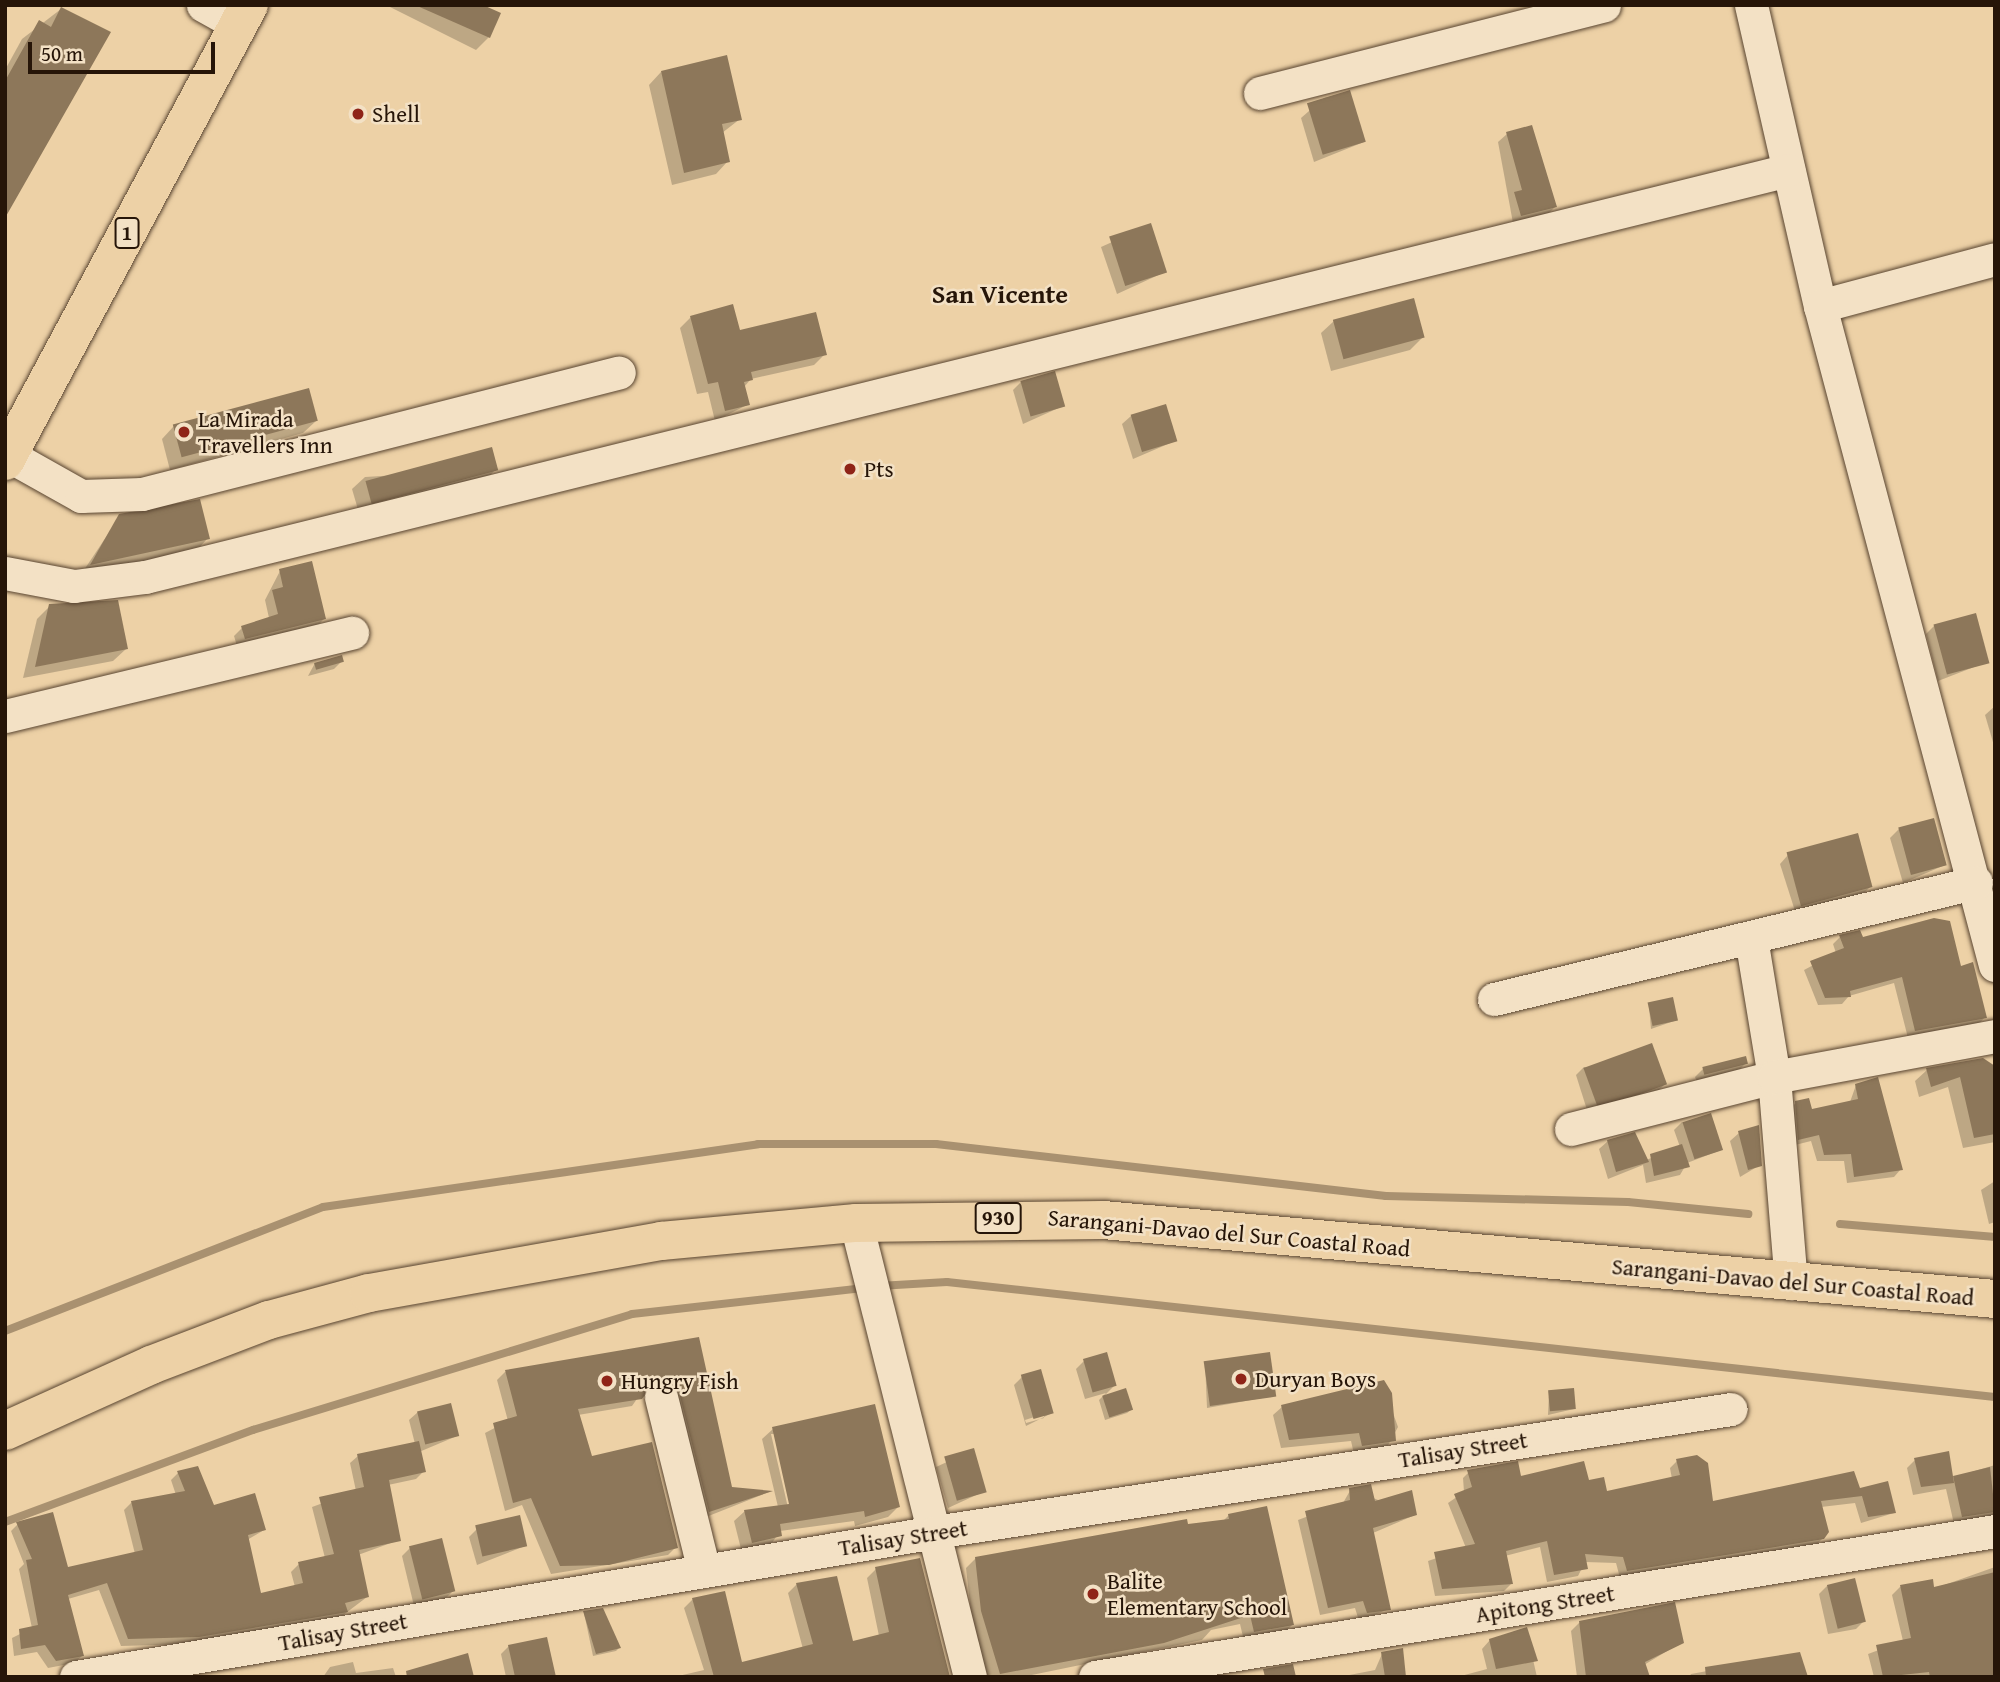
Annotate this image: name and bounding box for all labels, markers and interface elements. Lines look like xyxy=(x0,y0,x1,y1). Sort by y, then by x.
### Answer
scale bar xyxy=(32,28,219,72)
text: 50 m xyxy=(41,38,83,69)
place label: Shell xyxy=(372,100,420,128)
marker: Shell xyxy=(350,106,366,122)
road number: 1 xyxy=(113,216,141,250)
district label: San Vicente xyxy=(932,278,1068,310)
place label: La Mirada Travellers Inn xyxy=(198,405,333,459)
marker: La Mirada Travellers Inn xyxy=(176,424,192,440)
place label: Pts xyxy=(864,455,894,483)
marker: Pts xyxy=(842,461,858,477)
road number: 930 xyxy=(974,1200,1023,1236)
street label: Sarangani-Davao del Sur Coastal Road xyxy=(1047,1203,1411,1263)
street label: Sarangani-Davao del Sur Coastal Road xyxy=(1611,1252,1975,1312)
place label: Duryan Boys xyxy=(1255,1365,1376,1393)
place label: Hungry Fish xyxy=(621,1367,739,1395)
marker: Duryan Boys xyxy=(1233,1371,1249,1387)
marker: Hungry Fish xyxy=(599,1373,615,1389)
street label: Talisay Street xyxy=(1396,1426,1530,1474)
street label: Talisay Street xyxy=(836,1514,970,1562)
place label: Balite Elementary School xyxy=(1107,1567,1287,1621)
street label: Apitong Street xyxy=(1474,1579,1616,1629)
marker: Balite Elementary School xyxy=(1085,1586,1101,1602)
street label: Talisay Street xyxy=(276,1607,410,1657)

